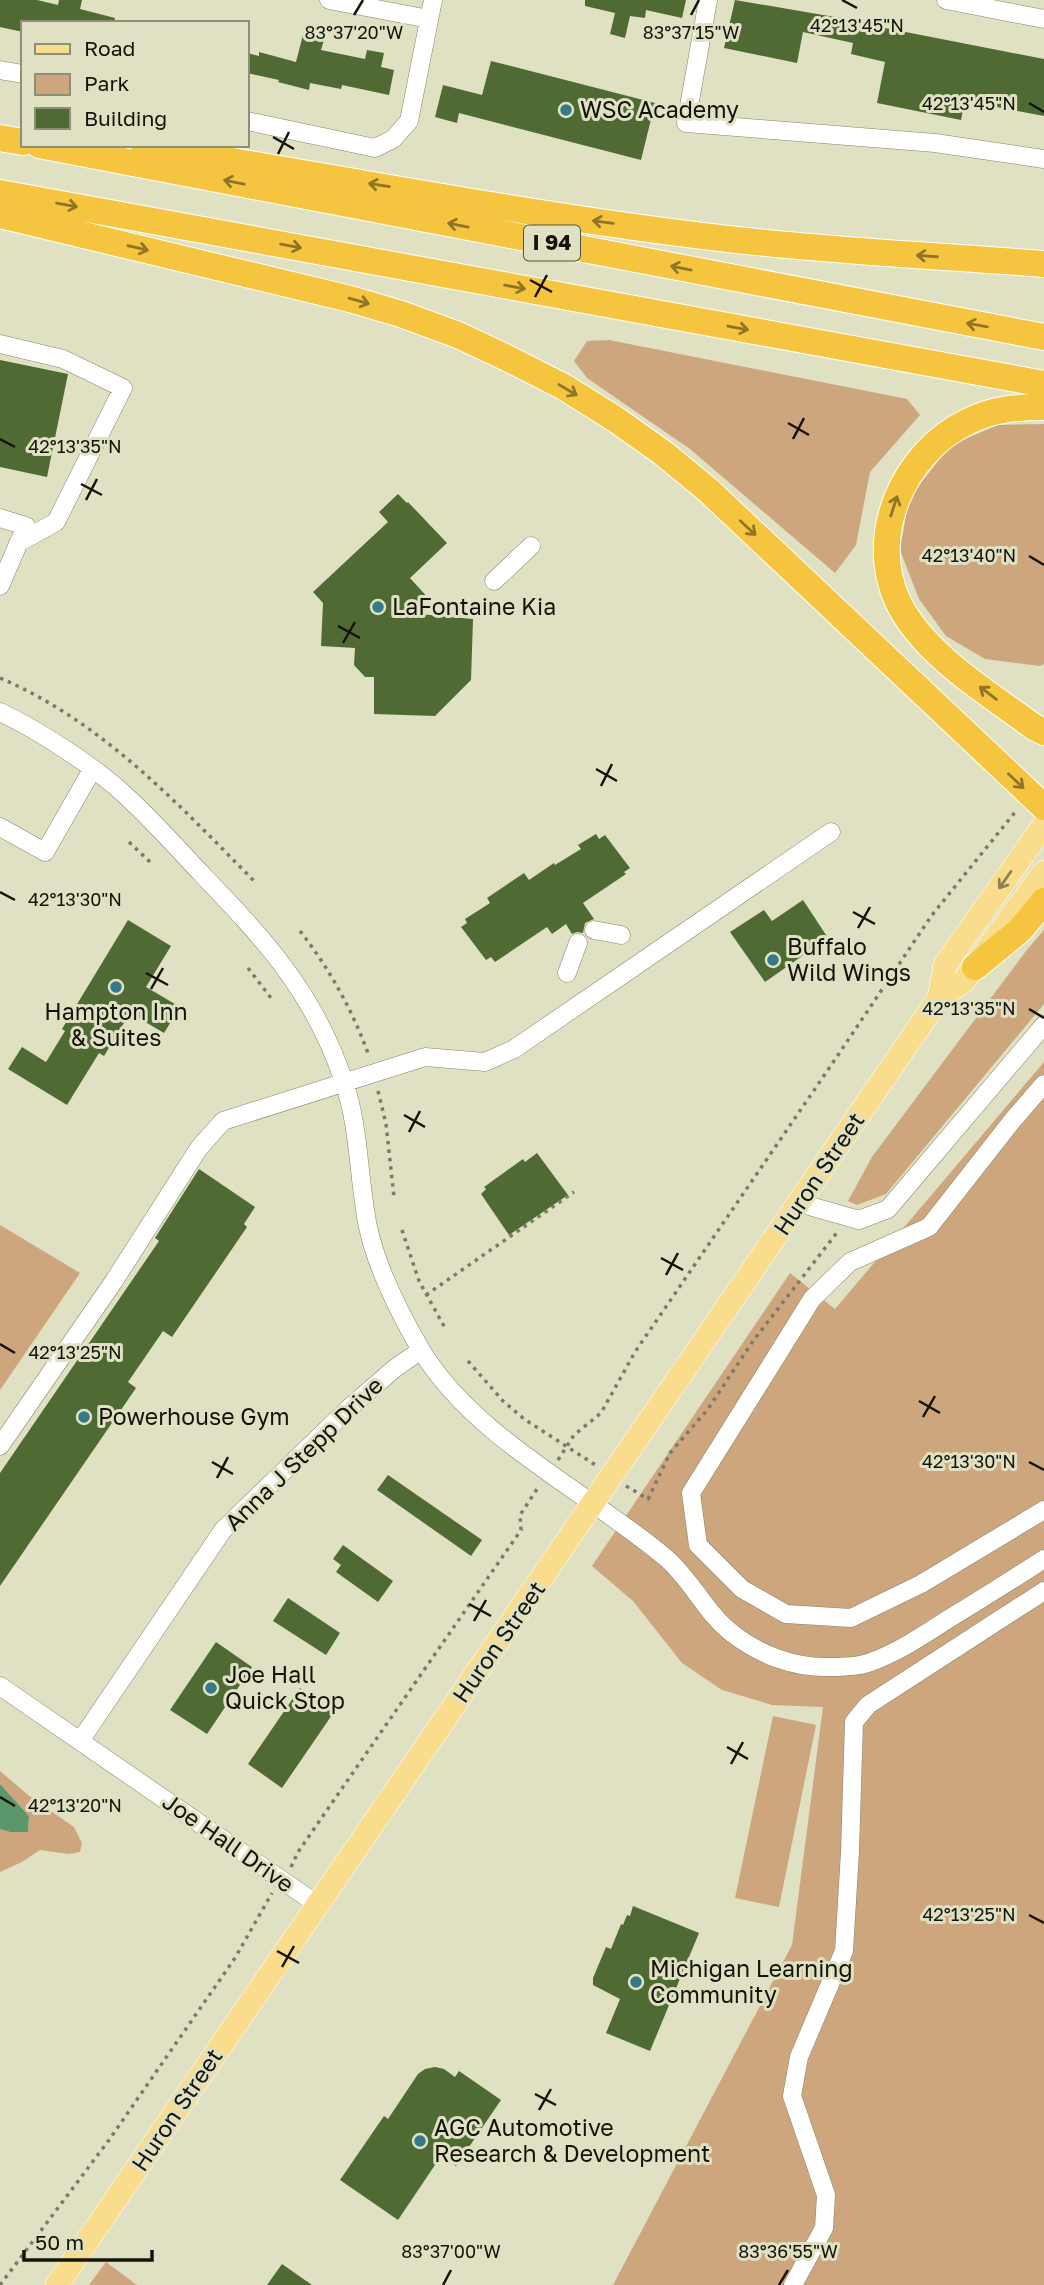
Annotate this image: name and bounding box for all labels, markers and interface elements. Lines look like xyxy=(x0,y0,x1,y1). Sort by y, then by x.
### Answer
text: 42°13'45"N xyxy=(810,14,904,36)
legend xyxy=(21,21,248,147)
text: 83°37'20"W xyxy=(305,21,403,43)
text: 83°37'15"W xyxy=(643,21,739,43)
text: Road xyxy=(84,35,135,61)
text: Park xyxy=(84,70,130,96)
text: 42°13'45"N xyxy=(922,92,1016,114)
place label: WSC Academy xyxy=(580,95,739,123)
marker: WSC Academy xyxy=(558,102,574,118)
text: Building xyxy=(84,105,167,131)
one-way arrow xyxy=(223,175,246,189)
one-way arrow xyxy=(368,178,391,191)
one-way arrow xyxy=(55,199,78,213)
one-way arrow xyxy=(593,215,615,228)
one-way arrow xyxy=(447,218,470,232)
road number: I 94 xyxy=(524,226,580,260)
one-way arrow xyxy=(279,240,302,254)
one-way arrow xyxy=(126,242,149,255)
one-way arrow xyxy=(916,249,939,262)
one-way arrow xyxy=(670,261,693,275)
one-way arrow xyxy=(503,281,526,295)
one-way arrow xyxy=(348,296,370,309)
one-way arrow xyxy=(966,317,989,331)
one-way arrow xyxy=(726,322,749,336)
one-way arrow xyxy=(557,383,577,397)
text: 42°13'35"N xyxy=(28,435,122,457)
one-way arrow xyxy=(889,496,902,518)
one-way arrow xyxy=(739,519,756,536)
text: 42°13'40"N xyxy=(922,544,1016,566)
place label: LaFontaine Kia xyxy=(392,592,556,620)
marker: LaFontaine Kia xyxy=(370,599,386,615)
one-way arrow xyxy=(979,686,998,701)
one-way arrow xyxy=(1007,773,1024,790)
one-way arrow xyxy=(998,870,1012,889)
text: 42°13'30"N xyxy=(28,888,122,910)
place label: Buffalo Wild Wings xyxy=(787,932,911,986)
marker: Buffalo Wild Wings xyxy=(765,952,781,968)
marker: Hampton Inn & Suites xyxy=(108,979,124,995)
place label: Hampton Inn & Suites xyxy=(44,997,188,1051)
text: 42°13'35"N xyxy=(922,997,1016,1019)
street label: Huron Street xyxy=(767,1107,869,1240)
text: 42°13'25"N xyxy=(28,1341,122,1363)
street label: Anna J Stepp Drive xyxy=(218,1371,388,1536)
place label: Powerhouse Gym xyxy=(98,1402,290,1430)
marker: Powerhouse Gym xyxy=(76,1409,92,1425)
text: 42°13'30"N xyxy=(922,1450,1016,1472)
street label: Huron Street xyxy=(446,1575,550,1708)
place label: Joe Hall Quick Stop xyxy=(225,1660,345,1714)
marker: Joe Hall Quick Stop xyxy=(203,1680,219,1696)
street label: Joe Hall Drive xyxy=(158,1787,300,1898)
text: 42°13'20"N xyxy=(28,1794,122,1816)
text: 42°13'25"N xyxy=(922,1903,1016,1925)
place label: Michigan Learning Community xyxy=(650,1954,853,2008)
marker: Michigan Learning Community xyxy=(628,1974,644,1990)
street label: Huron Street xyxy=(125,2043,227,2176)
place label: AGC Automotive Research & Development xyxy=(434,2113,710,2167)
marker: AGC Automotive Research & Development xyxy=(412,2133,428,2149)
scale bar xyxy=(24,2218,152,2262)
text: 50 m xyxy=(35,2229,84,2255)
text: 83°37'00"W xyxy=(401,2240,501,2262)
text: 83°36'55"W xyxy=(738,2240,838,2262)

